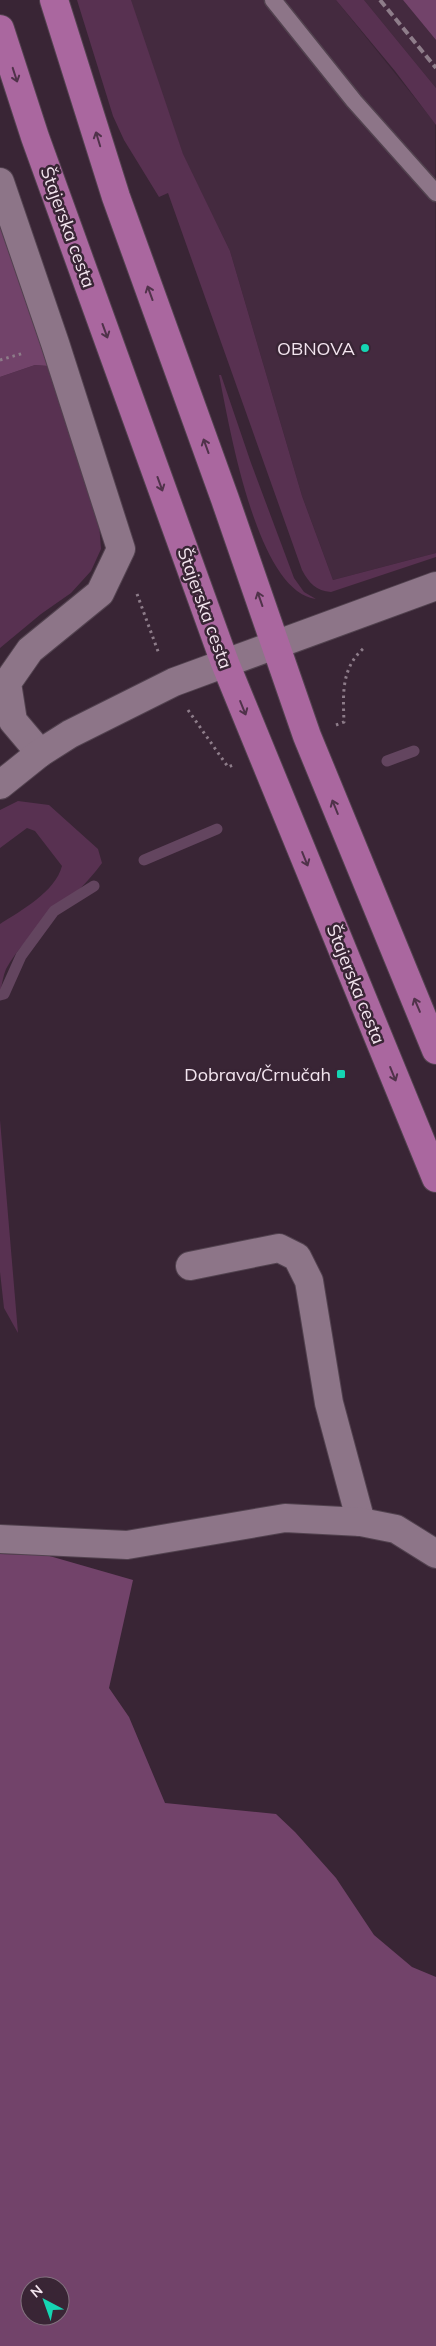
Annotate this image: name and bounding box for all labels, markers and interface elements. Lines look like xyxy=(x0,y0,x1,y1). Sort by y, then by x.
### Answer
one-way arrow xyxy=(11,67,20,83)
one-way arrow xyxy=(92,132,102,148)
street label: Štajerska cesta xyxy=(35,163,101,291)
one-way arrow xyxy=(145,286,154,301)
one-way arrow xyxy=(101,323,110,338)
place label: OBNOVA xyxy=(277,337,355,360)
marker: OBNOVA xyxy=(359,342,371,354)
one-way arrow xyxy=(201,439,210,454)
one-way arrow xyxy=(156,476,165,491)
street label: Štajerska cesta xyxy=(172,544,238,672)
one-way arrow xyxy=(255,592,264,607)
one-way arrow xyxy=(239,700,248,715)
one-way arrow xyxy=(329,799,338,814)
one-way arrow xyxy=(301,851,310,866)
street label: Štajerska cesta xyxy=(322,921,390,1047)
one-way arrow xyxy=(412,998,421,1013)
place label: Dobrava/Črnučah xyxy=(184,1063,331,1086)
one-way arrow xyxy=(388,1066,398,1081)
marker: Dobrava/Črnučah xyxy=(335,1068,347,1080)
north arrow xyxy=(20,2276,70,2326)
text: N xyxy=(27,2281,46,2301)

